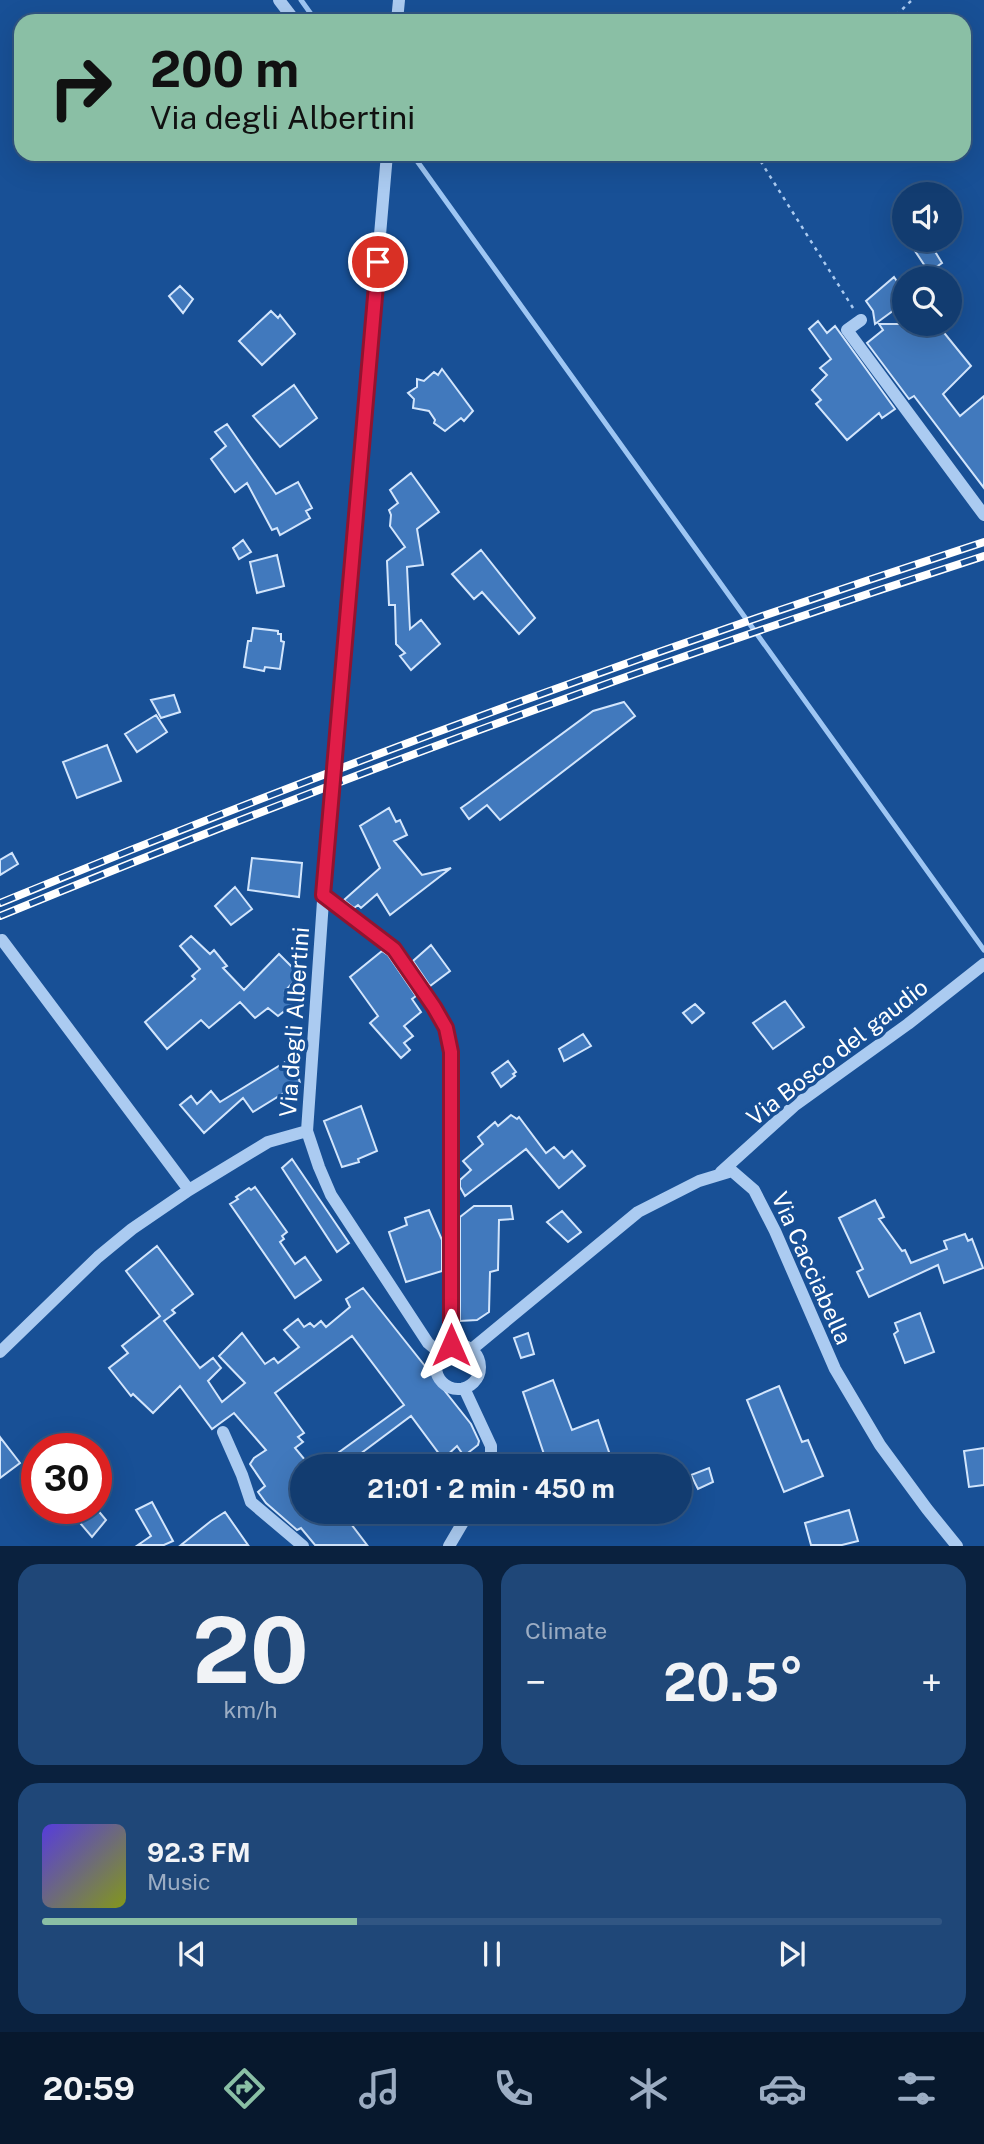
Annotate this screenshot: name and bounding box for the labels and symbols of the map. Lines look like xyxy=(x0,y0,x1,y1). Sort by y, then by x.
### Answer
pin xyxy=(348,232,408,292)
street label: Via degli Albertini xyxy=(274,926,314,1118)
street label: Via Bosco del gaudio xyxy=(741,973,933,1131)
street label: Via Cacciabella xyxy=(766,1188,858,1348)
position arrow xyxy=(414,1308,488,1382)
speed limit sign: 30 xyxy=(21,1433,112,1524)

